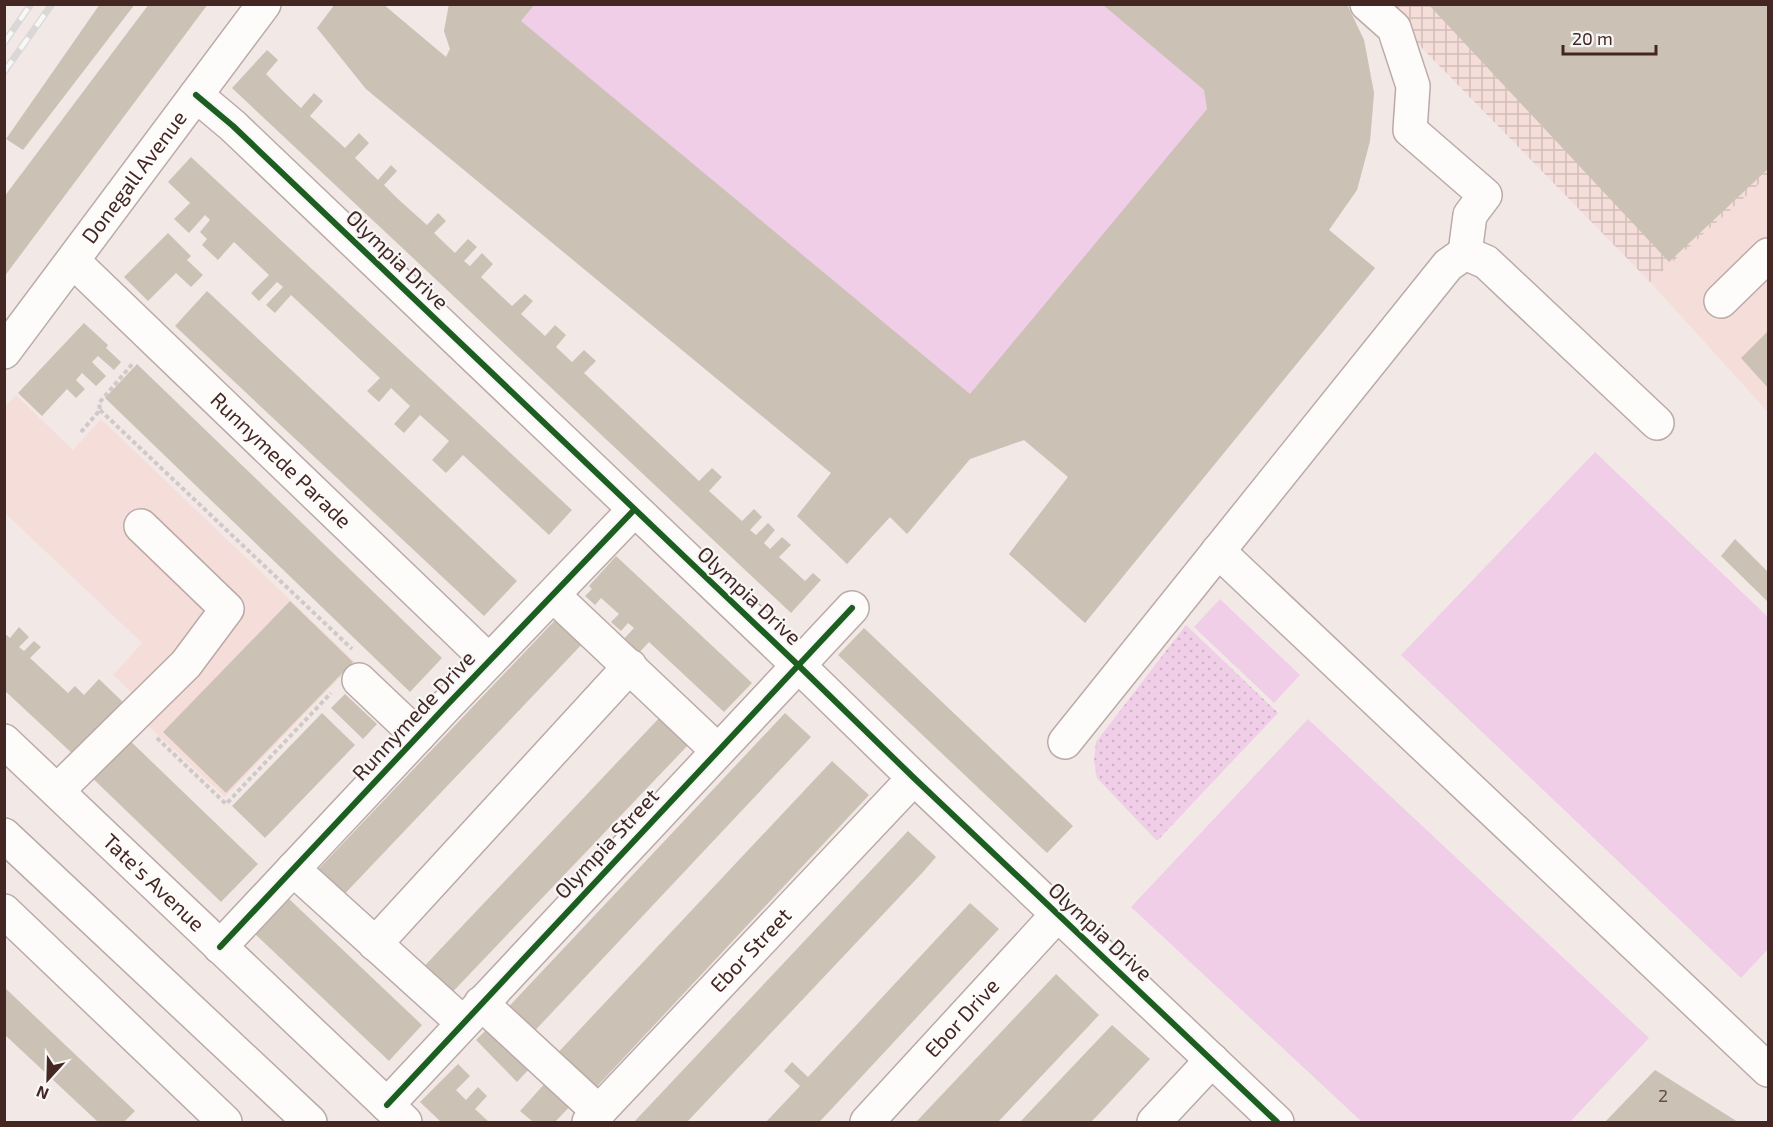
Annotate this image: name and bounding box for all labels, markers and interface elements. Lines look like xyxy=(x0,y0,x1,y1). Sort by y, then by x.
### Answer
scale bar xyxy=(1563,18,1656,56)
text: 20 m xyxy=(1572,27,1613,49)
street label: Donegall Avenue xyxy=(76,105,191,248)
street label: Olympia Drive xyxy=(342,204,454,314)
street label: Runnymede Parade xyxy=(206,386,357,533)
street label: Olympia Drive xyxy=(693,540,807,649)
street label: Runnymede Drive xyxy=(346,645,479,785)
street label: Olympia Street xyxy=(549,783,663,903)
street label: Tate's Avenue xyxy=(98,828,210,936)
street label: Olympia Drive xyxy=(1044,876,1158,985)
street label: Ebor Street xyxy=(704,902,796,997)
street label: Ebor Drive xyxy=(919,972,1004,1062)
north arrow xyxy=(18,1049,78,1109)
text: N xyxy=(33,1082,51,1104)
house number: 2 xyxy=(1658,1084,1668,1106)

